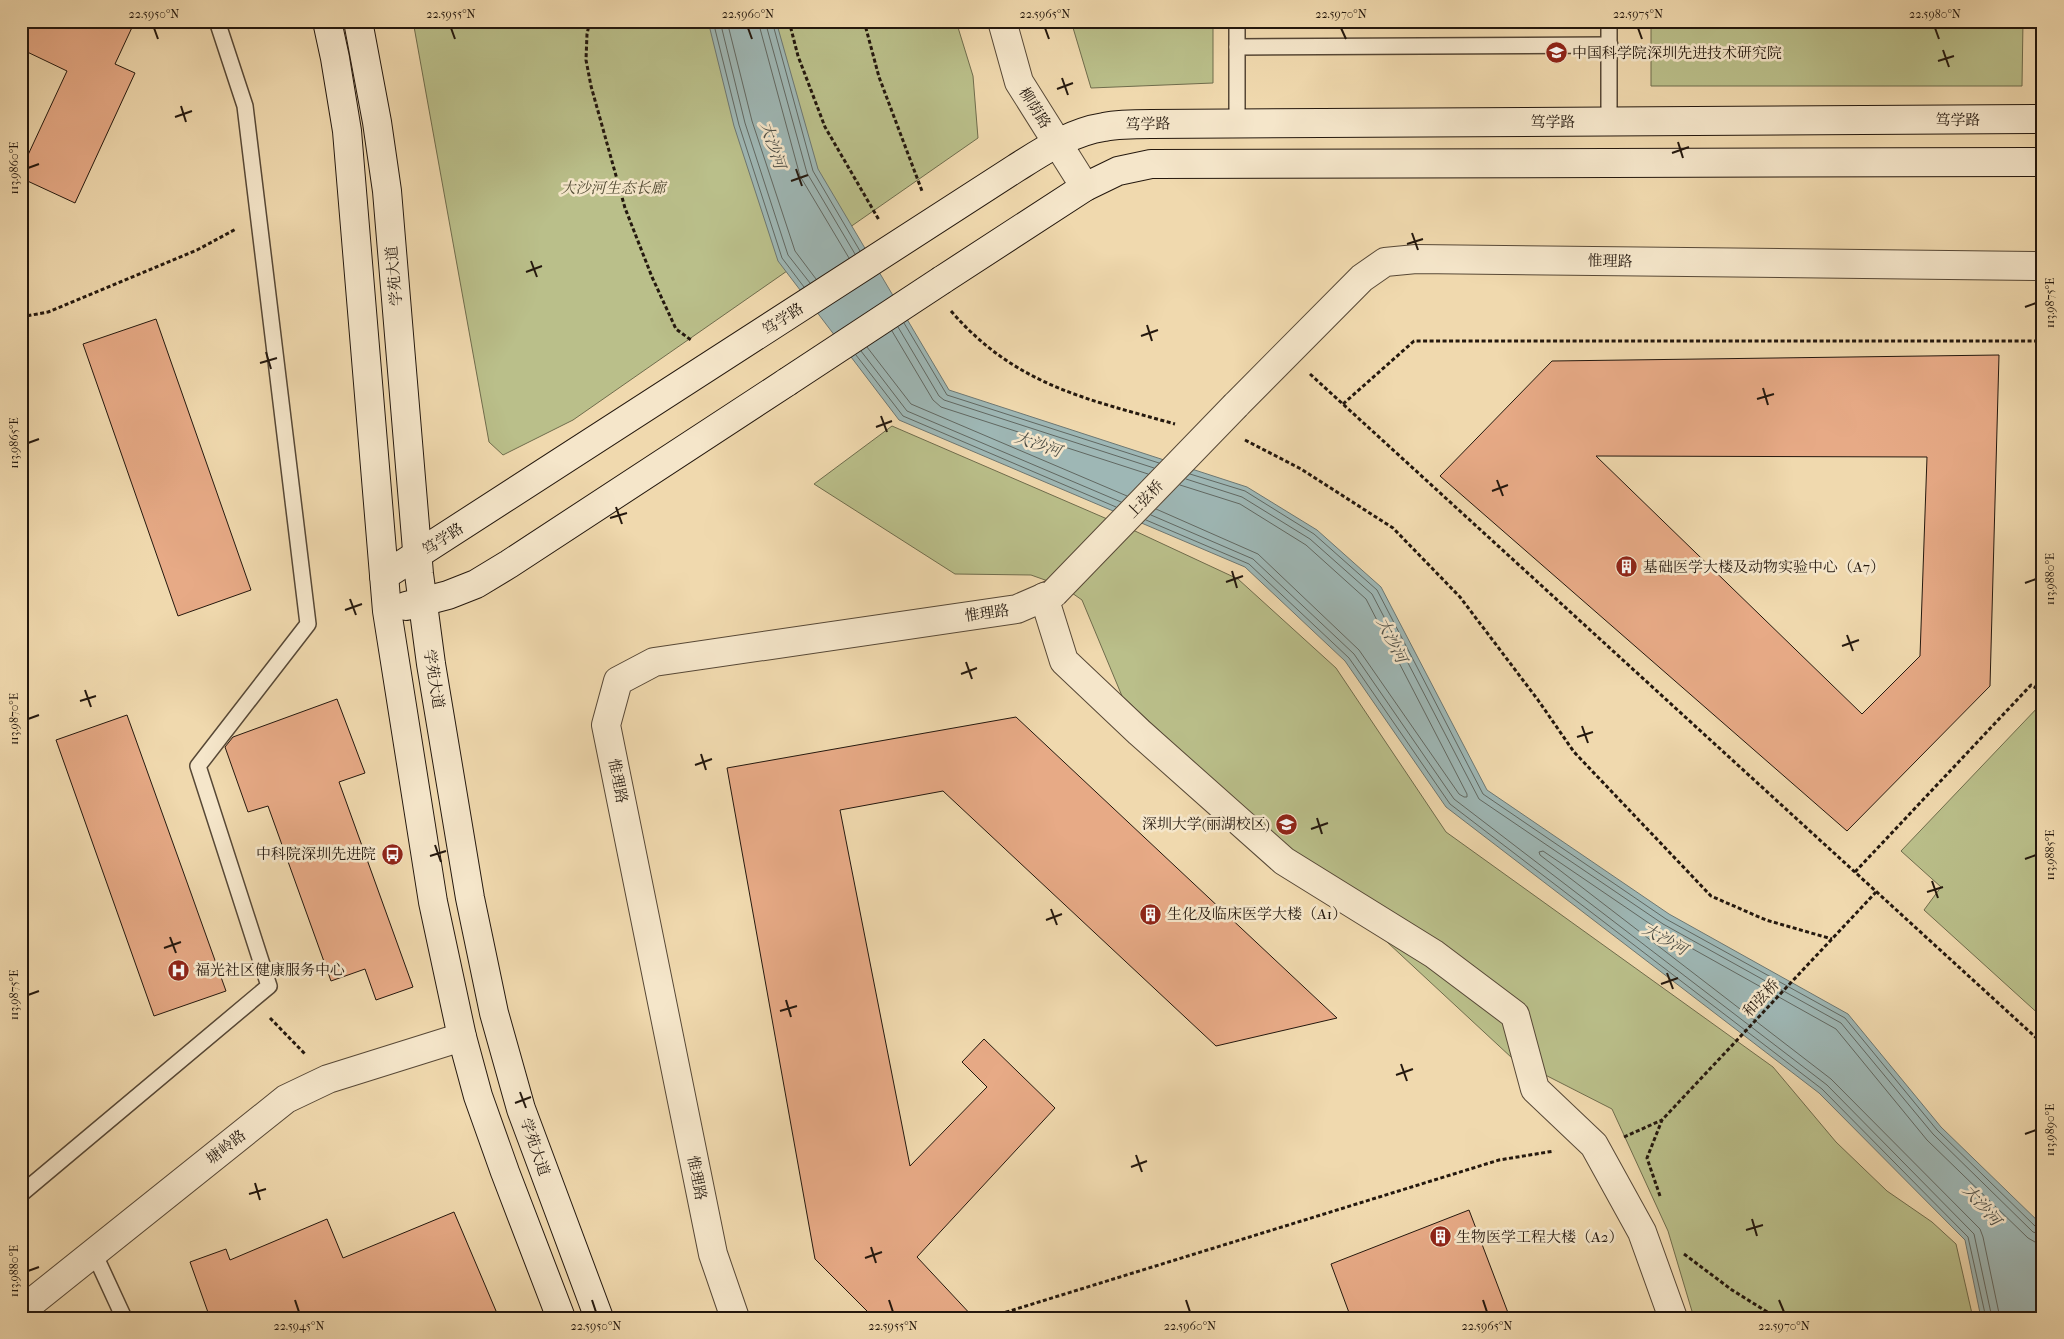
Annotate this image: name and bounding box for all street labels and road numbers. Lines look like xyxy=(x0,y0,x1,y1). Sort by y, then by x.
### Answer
street label: 柳荫路 xyxy=(1015,84,1055,132)
street label: 笃学路 xyxy=(1935,111,1981,129)
street label: 笃学路 xyxy=(1530,113,1576,131)
street label: 笃学路 xyxy=(1125,115,1171,133)
street label: 学苑大道 xyxy=(382,245,406,307)
street label: 惟理路 xyxy=(1587,252,1633,270)
street label: 笃学路 xyxy=(759,299,807,339)
street label: 上弦桥 xyxy=(1123,477,1167,521)
street label: 笃学路 xyxy=(419,519,467,559)
street label: 惟理路 xyxy=(963,601,1011,625)
street label: 学苑大道 xyxy=(420,648,448,710)
street label: 惟理路 xyxy=(605,757,631,805)
street label: 和弦桥 xyxy=(1739,975,1783,1021)
street label: 学苑大道 xyxy=(517,1116,553,1178)
street label: 塘岭路 xyxy=(203,1126,249,1168)
street label: 惟理路 xyxy=(684,1154,710,1202)

